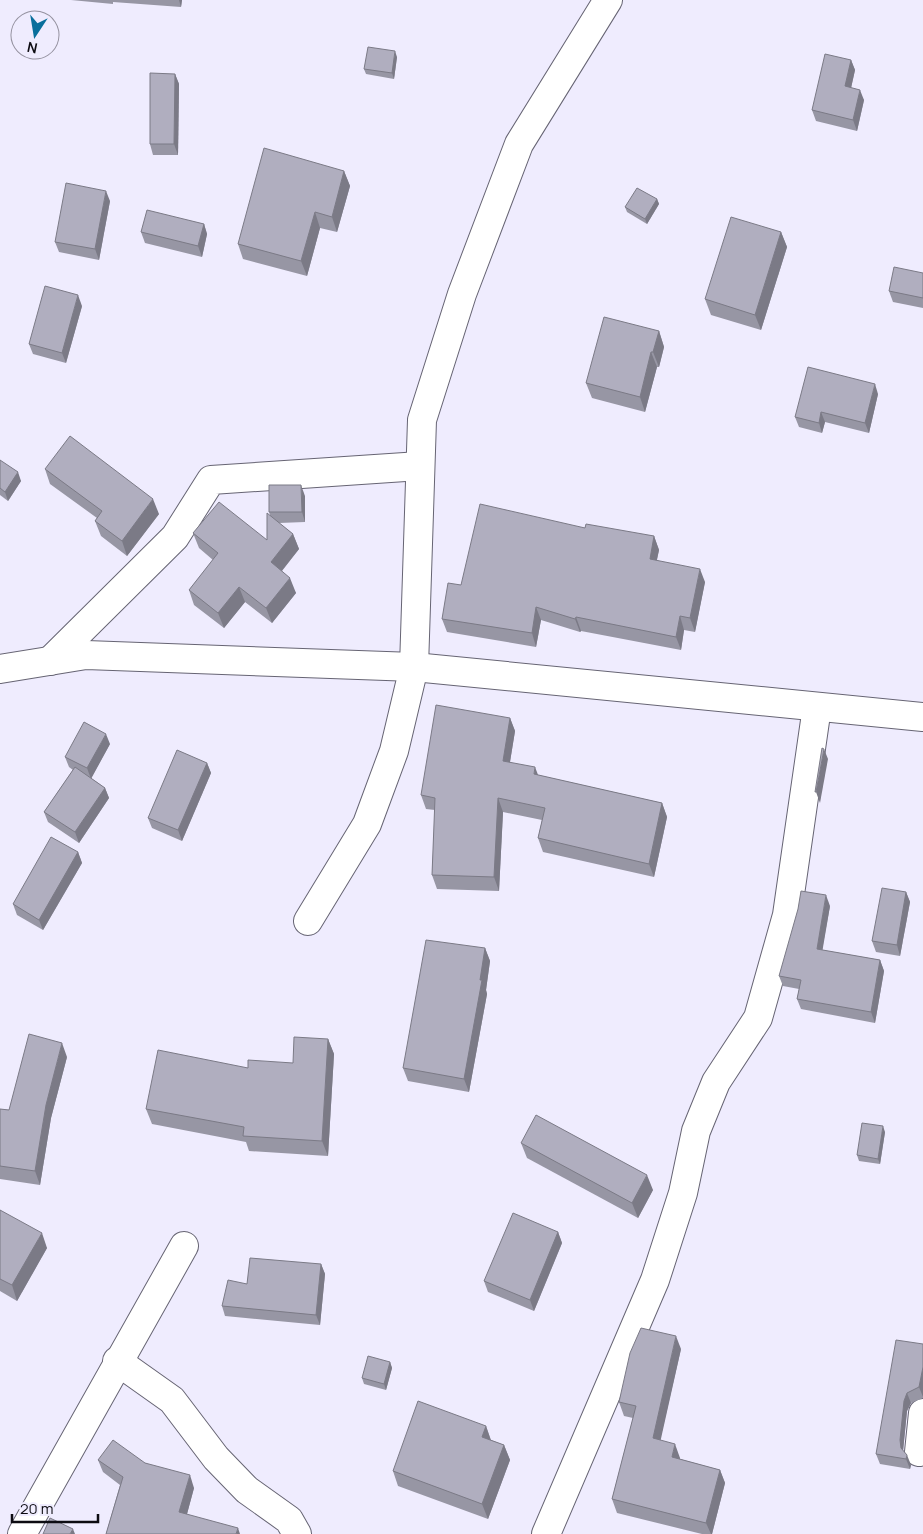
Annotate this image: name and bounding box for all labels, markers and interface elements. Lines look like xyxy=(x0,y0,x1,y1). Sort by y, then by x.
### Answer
north arrow xyxy=(10,10,60,60)
text: N xyxy=(25,38,39,59)
scale bar xyxy=(12,1492,99,1524)
text: 20 m xyxy=(20,1498,53,1519)

